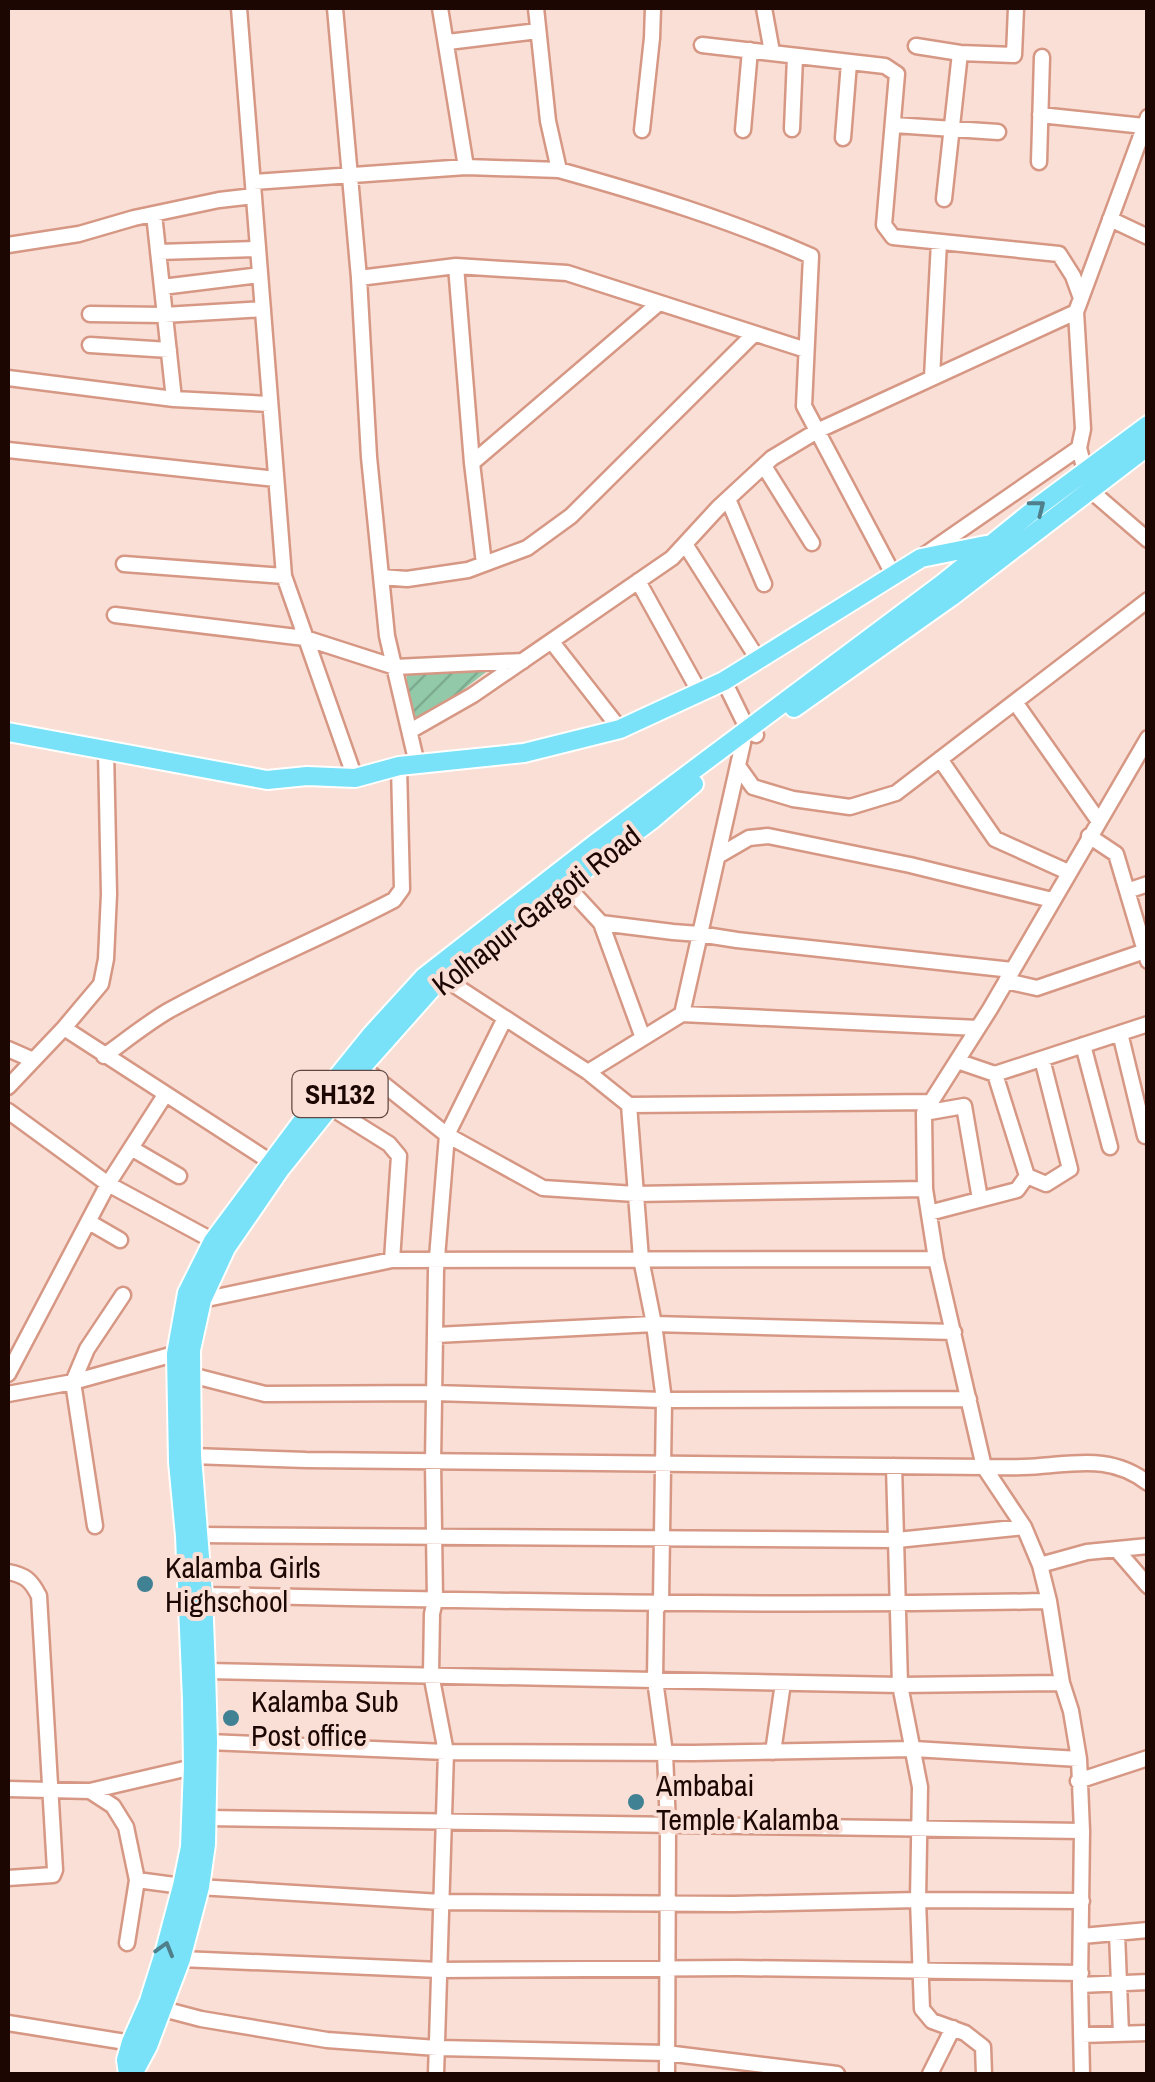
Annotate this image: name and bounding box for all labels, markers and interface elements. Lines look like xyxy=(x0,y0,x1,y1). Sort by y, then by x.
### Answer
one-way arrow xyxy=(1026,501,1044,519)
street label: Kolhapur-Gargoti Road xyxy=(423,816,649,1004)
road number: SH132 xyxy=(292,1071,388,1117)
place label: Kalamba Girls Highschool xyxy=(165,1547,321,1621)
marker: Kalamba Girls Highschool xyxy=(134,1573,156,1595)
place label: Kalamba Sub Post office xyxy=(251,1681,399,1755)
marker: Kalamba Sub Post office xyxy=(220,1707,242,1729)
place label: Ambabai Temple Kalamba xyxy=(655,1765,840,1839)
marker: Ambabai Temple Kalamba xyxy=(625,1791,647,1813)
one-way arrow xyxy=(153,1941,174,1958)

